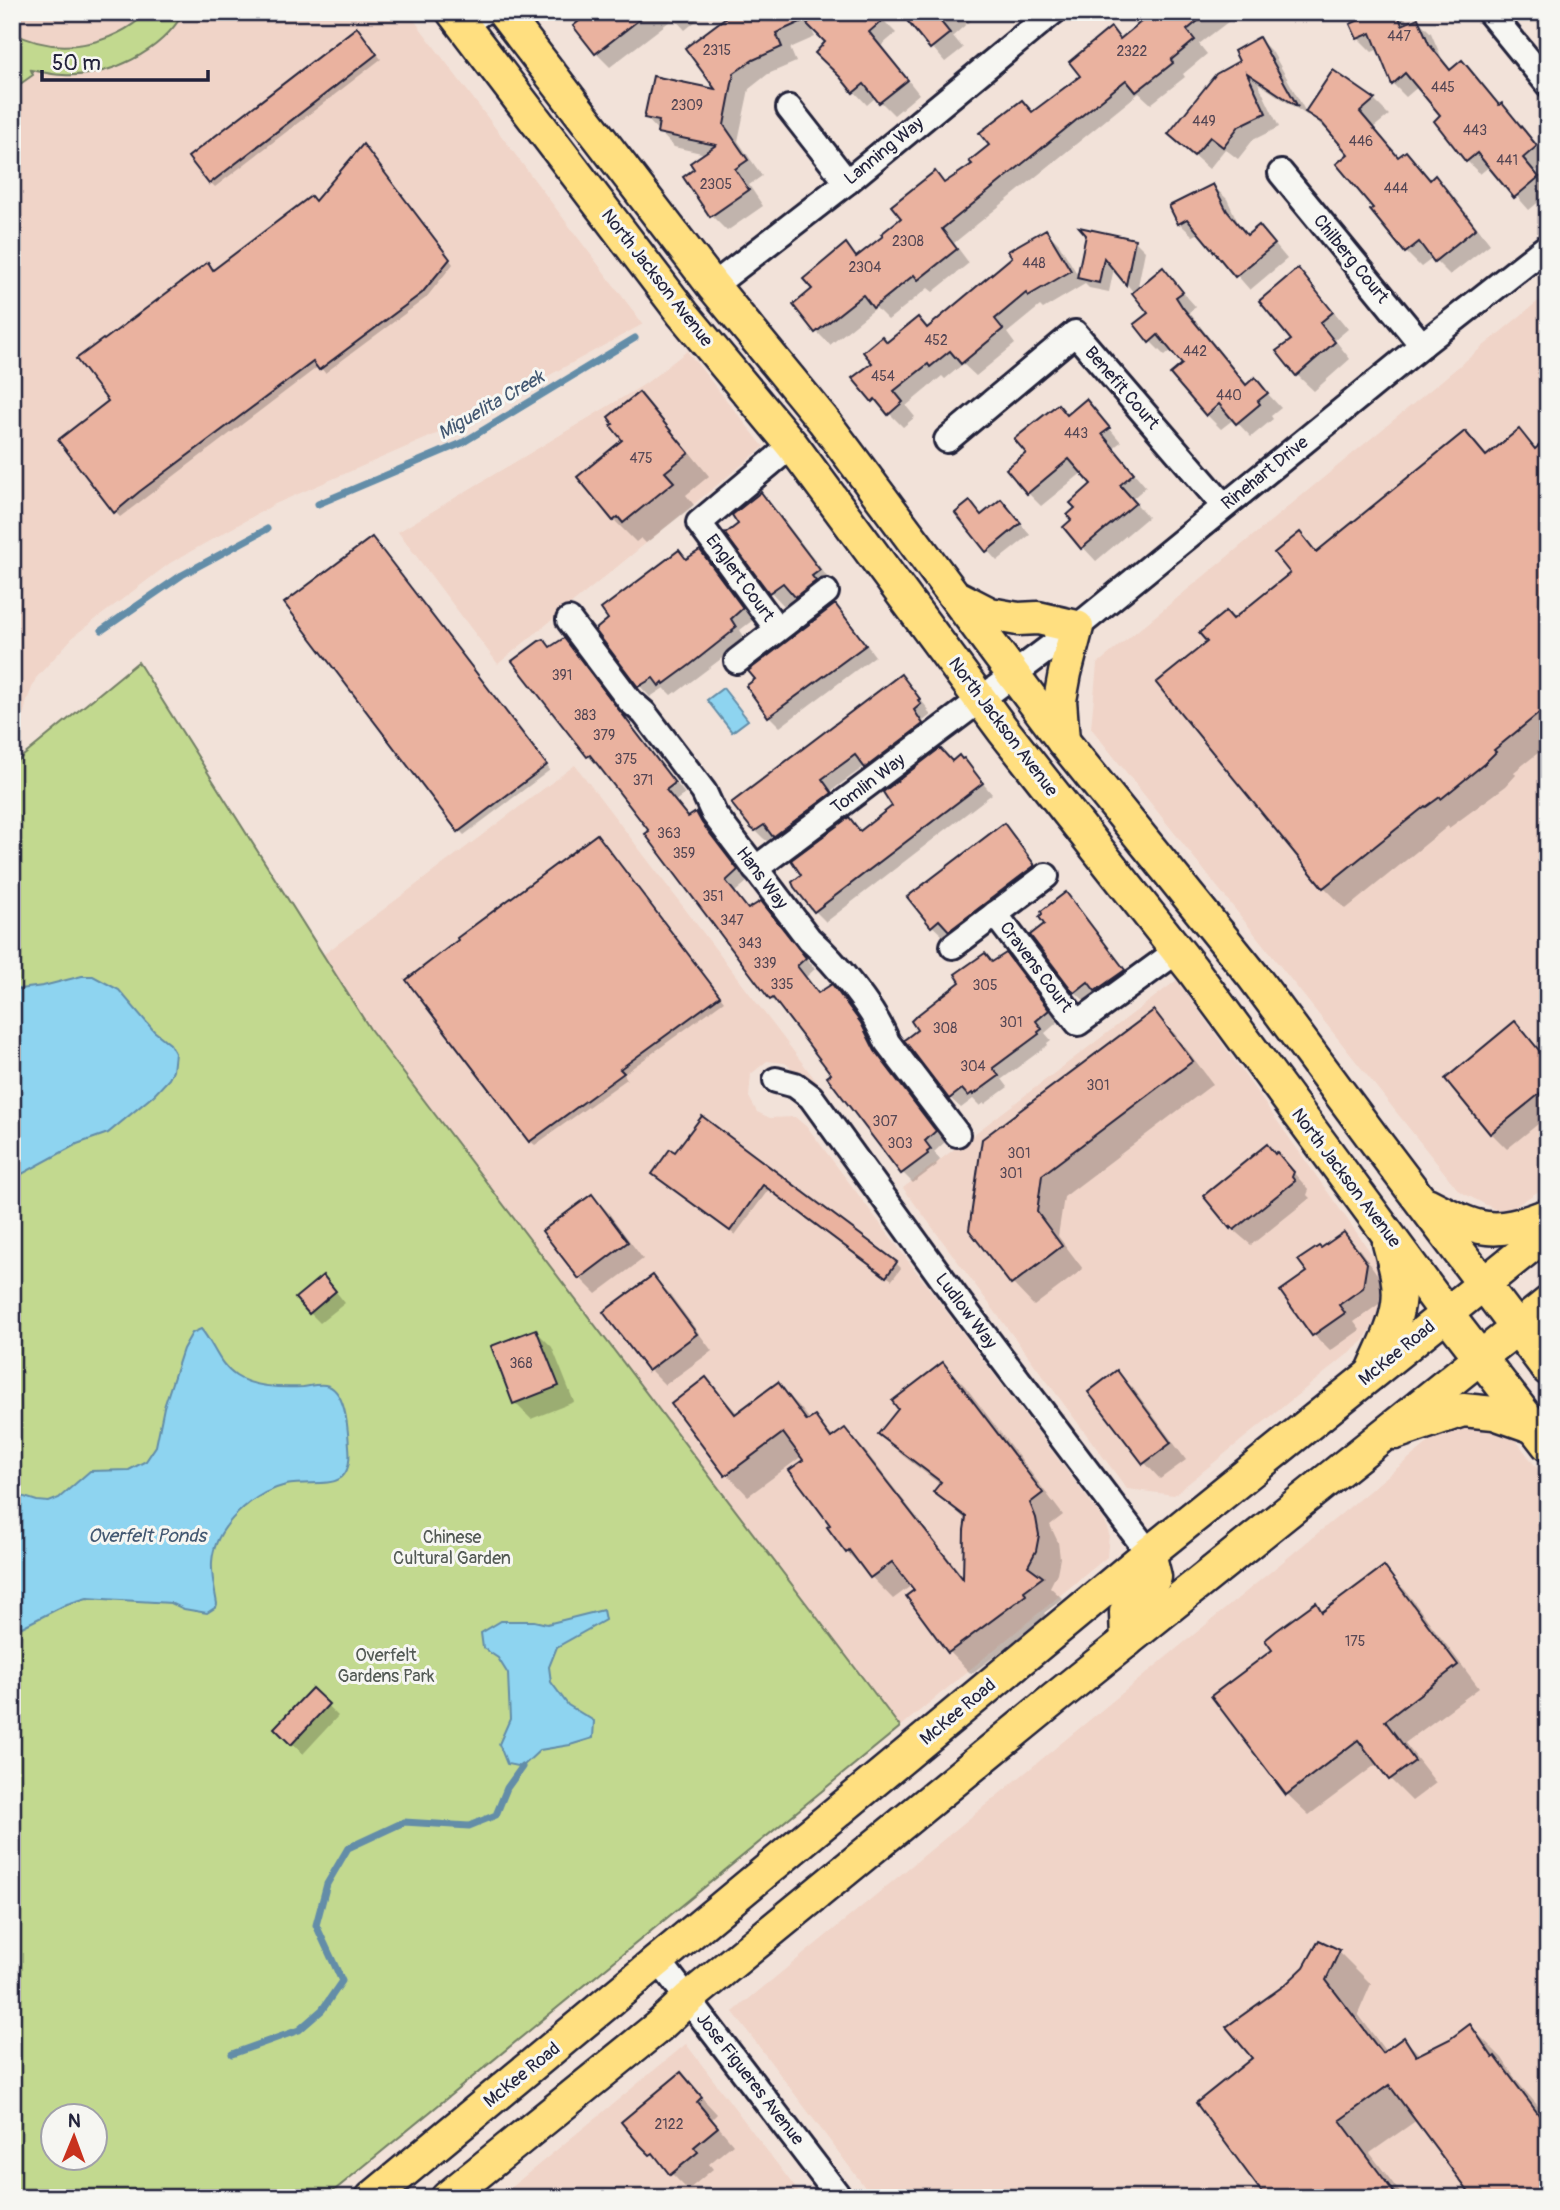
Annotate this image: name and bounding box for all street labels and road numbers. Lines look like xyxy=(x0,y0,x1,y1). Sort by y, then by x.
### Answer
street label: Lanning Way xyxy=(839,112,929,190)
street label: North Jackson Avenue xyxy=(596,205,718,352)
street label: Chilberg Court xyxy=(1308,210,1394,309)
street label: Benefit Court xyxy=(1080,342,1165,435)
street label: Rinehart Drive xyxy=(1217,431,1313,515)
street label: Englert Court xyxy=(700,530,780,627)
street label: North Jackson Avenue xyxy=(943,653,1063,801)
street label: Tomlin Way xyxy=(826,748,910,819)
street label: Hans Way xyxy=(731,842,793,914)
street label: Cravens Court xyxy=(994,917,1078,1018)
street label: North Jackson Avenue xyxy=(1286,1104,1406,1252)
street label: Ludlow Way xyxy=(930,1268,1002,1354)
street label: McKee Road xyxy=(1354,1315,1440,1391)
street label: McKee Road xyxy=(915,1674,1001,1750)
street label: Jose Figueres Avenue xyxy=(691,2008,809,2150)
street label: McKee Road xyxy=(479,2037,565,2113)

